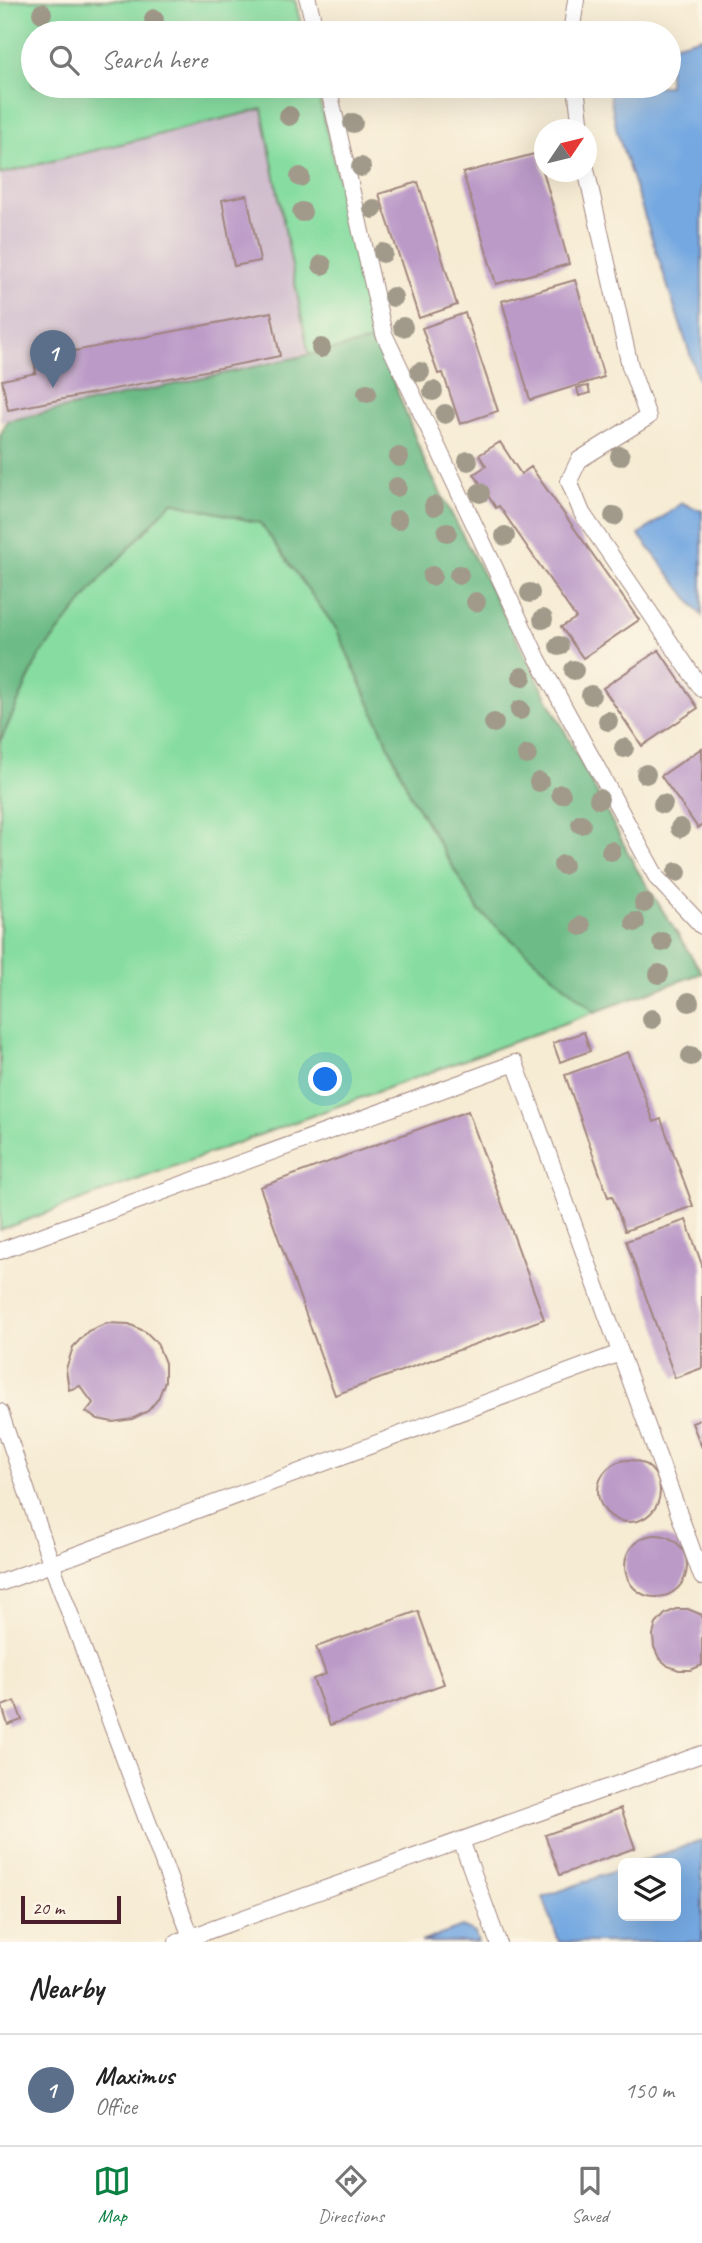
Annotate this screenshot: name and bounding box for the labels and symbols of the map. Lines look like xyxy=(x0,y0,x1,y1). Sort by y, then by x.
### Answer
north arrow xyxy=(534,119,597,182)
pin: 1 xyxy=(30,330,76,388)
your location xyxy=(308,1062,342,1096)
scale bar xyxy=(21,1893,121,1925)

